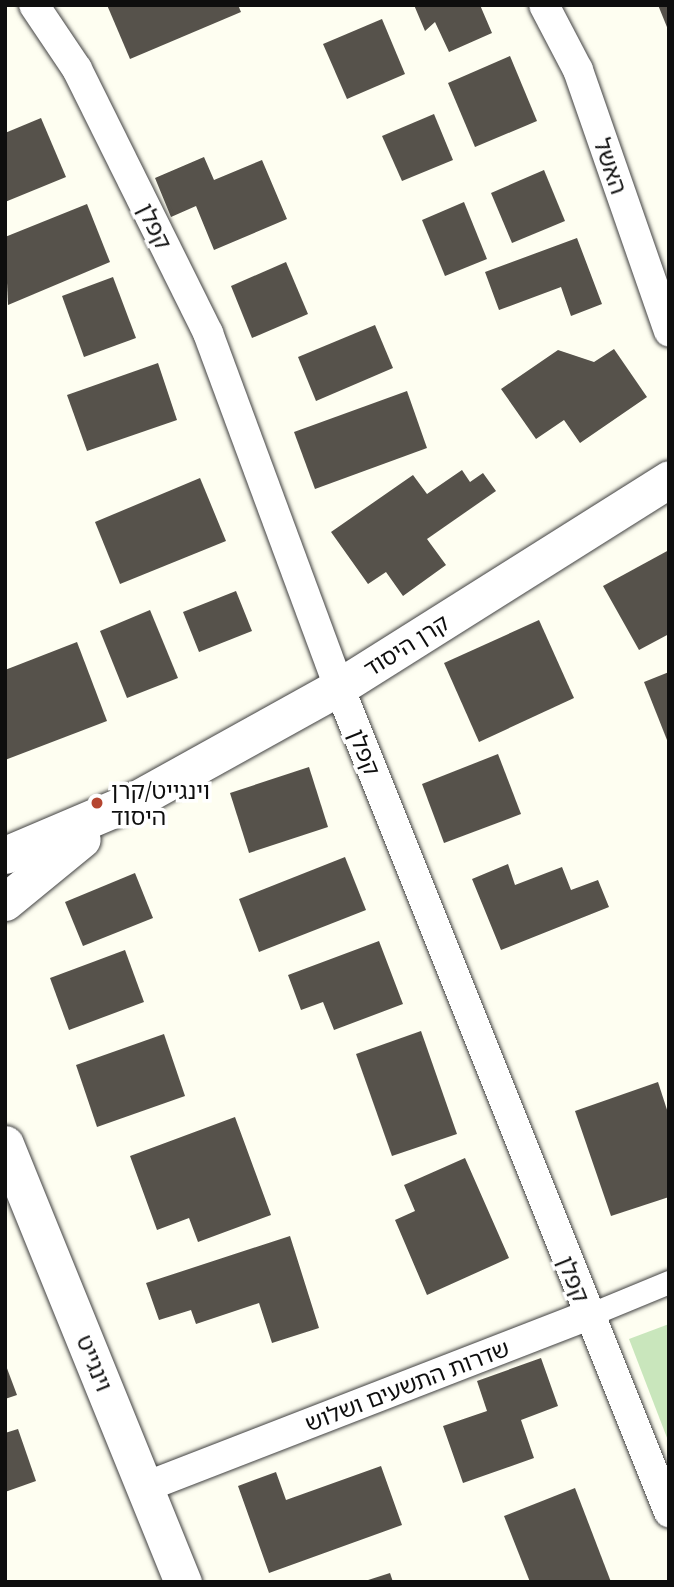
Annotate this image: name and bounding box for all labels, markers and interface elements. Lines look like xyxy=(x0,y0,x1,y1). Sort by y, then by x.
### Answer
street label: האשל xyxy=(589,134,633,198)
street label: קפלן xyxy=(132,199,178,253)
street label: קרן היסוד xyxy=(358,608,454,682)
street label: קפלן xyxy=(343,725,387,779)
place label: וינגייט/קרן היסוד xyxy=(111,776,210,830)
marker: וינגייט/קרן היסוד xyxy=(89,795,105,811)
street label: קפלן xyxy=(552,1252,596,1306)
street label: וינגייט xyxy=(71,1331,119,1395)
street label: שדרות התשעים ושלוש xyxy=(301,1333,513,1437)

